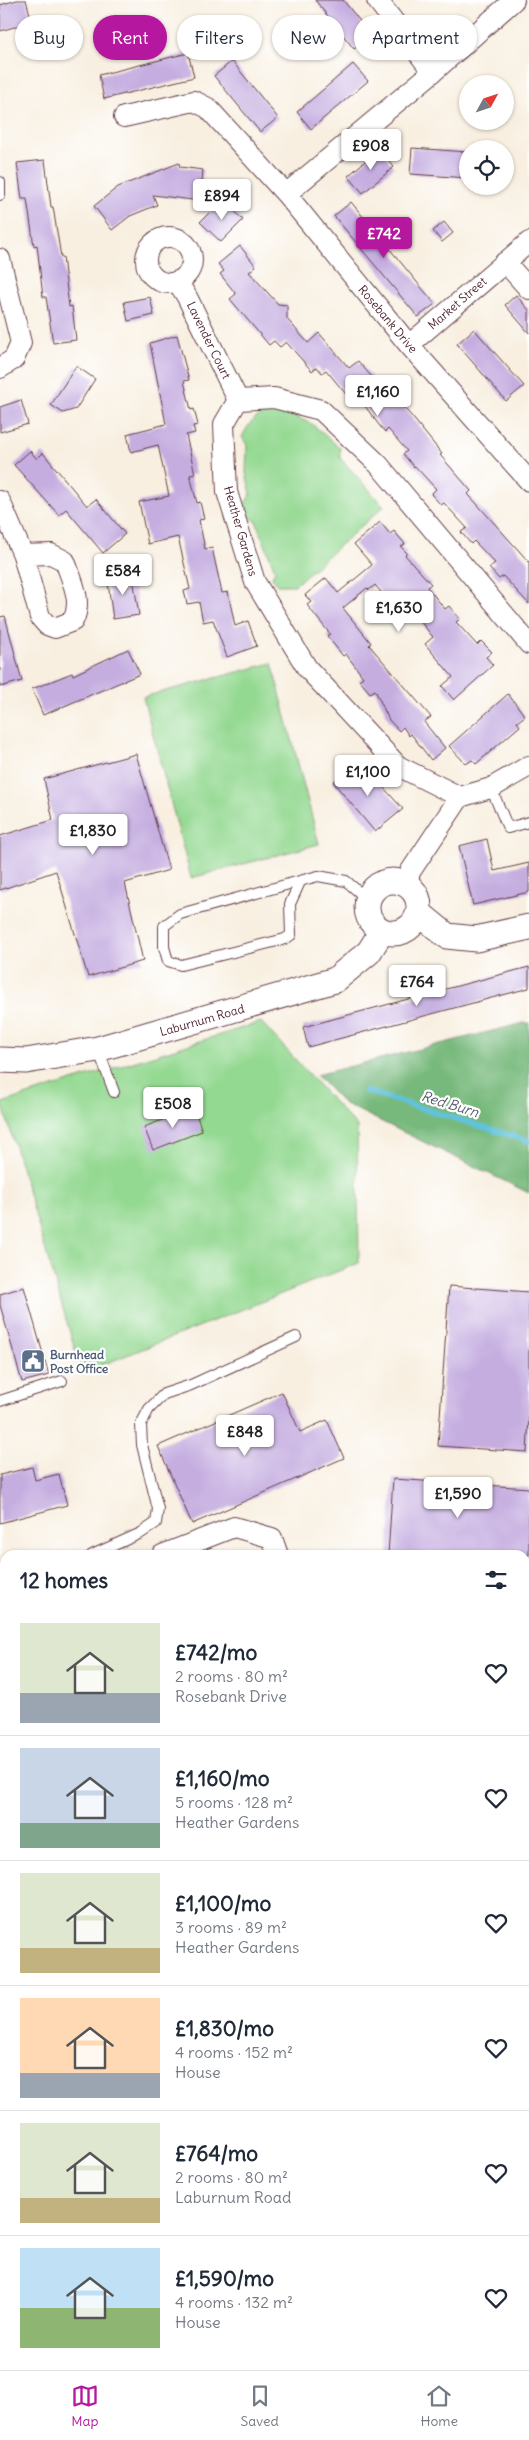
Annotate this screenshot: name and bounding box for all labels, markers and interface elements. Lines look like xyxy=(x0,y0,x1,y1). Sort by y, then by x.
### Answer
chip: Buy xyxy=(15,15,83,60)
chip: Rent xyxy=(93,15,167,60)
chip: Filters xyxy=(177,15,262,60)
chip: New xyxy=(272,15,344,60)
chip: Apartment xyxy=(354,15,477,60)
north arrow xyxy=(459,75,514,130)
map controls xyxy=(459,75,514,195)
pin: £908 xyxy=(341,128,401,171)
text: £908 xyxy=(352,135,390,155)
button: locate xyxy=(459,140,514,195)
pin: £894 xyxy=(192,178,252,221)
text: £894 xyxy=(204,185,240,205)
pin: £742 xyxy=(354,216,414,259)
text: £742 xyxy=(367,223,401,243)
street label: Market Street xyxy=(425,273,489,333)
street label: Rosebank Drive xyxy=(355,282,421,356)
street label: Lavender Court xyxy=(184,299,234,381)
pin: £1,160 xyxy=(337,374,419,417)
text: £1,160 xyxy=(356,381,400,401)
street label: Heather Gardens xyxy=(221,484,261,578)
pin: £584 xyxy=(93,554,153,596)
text: £584 xyxy=(105,560,141,580)
pin: £1,630 xyxy=(358,590,440,633)
text: £1,630 xyxy=(376,597,422,617)
pin: £1,100 xyxy=(327,754,409,797)
text: £1,100 xyxy=(346,761,390,781)
pin: £1,830 xyxy=(52,814,134,856)
text: £1,830 xyxy=(70,820,116,840)
pin: £764 xyxy=(387,964,447,1007)
text: £764 xyxy=(400,971,434,991)
street label: Laburnum Road xyxy=(158,1001,246,1039)
pin: £508 xyxy=(143,1086,203,1129)
water label: Red Burn xyxy=(419,1087,482,1121)
text: £508 xyxy=(154,1093,192,1113)
place label: Burnhead Post Office xyxy=(50,1347,109,1376)
public building icon: Burnhead Post Office xyxy=(20,1348,46,1374)
pin: £848 xyxy=(215,1414,275,1457)
text: £848 xyxy=(227,1421,263,1441)
pin: £1,590 xyxy=(417,1476,499,1519)
text: £1,590 xyxy=(434,1483,482,1503)
icon: filters xyxy=(482,1566,510,1594)
text: 12 homes xyxy=(20,1567,108,1594)
text: £742/mo xyxy=(175,1639,257,1666)
icon: home xyxy=(60,1643,120,1703)
icon: heart xyxy=(482,1659,510,1687)
text: 2 rooms · 80 m² xyxy=(175,1666,288,1686)
text: Rosebank Drive xyxy=(175,1686,287,1706)
text: £1,160/mo xyxy=(175,1765,270,1792)
icon: home xyxy=(60,1768,120,1828)
icon: heart xyxy=(482,1784,510,1812)
text: 5 rooms · 128 m² xyxy=(175,1792,293,1812)
text: Heather Gardens xyxy=(175,1812,299,1832)
text: £1,100/mo xyxy=(175,1890,271,1917)
icon: home xyxy=(60,1893,120,1953)
icon: heart xyxy=(482,1909,510,1937)
text: 3 rooms · 89 m² xyxy=(175,1917,287,1937)
text: Heather Gardens xyxy=(175,1937,299,1957)
text: £1,830/mo xyxy=(175,2015,274,2042)
icon: home xyxy=(60,2018,120,2078)
icon: heart xyxy=(482,2034,510,2062)
text: 4 rooms · 152 m² xyxy=(175,2042,293,2062)
text: House xyxy=(175,2062,221,2082)
text: £764/mo xyxy=(175,2140,258,2167)
icon: home xyxy=(60,2143,120,2203)
icon: heart xyxy=(482,2159,510,2187)
text: 2 rooms · 80 m² xyxy=(175,2167,288,2187)
text: Laburnum Road xyxy=(175,2187,291,2207)
text: £1,590/mo xyxy=(175,2265,274,2292)
icon: home xyxy=(60,2268,120,2328)
icon: heart xyxy=(482,2284,510,2312)
text: 4 rooms · 132 m² xyxy=(175,2292,293,2312)
text: House xyxy=(175,2312,221,2332)
tab: Map xyxy=(71,2382,99,2430)
tab: Saved xyxy=(240,2382,279,2430)
tab: Home xyxy=(420,2382,458,2430)

